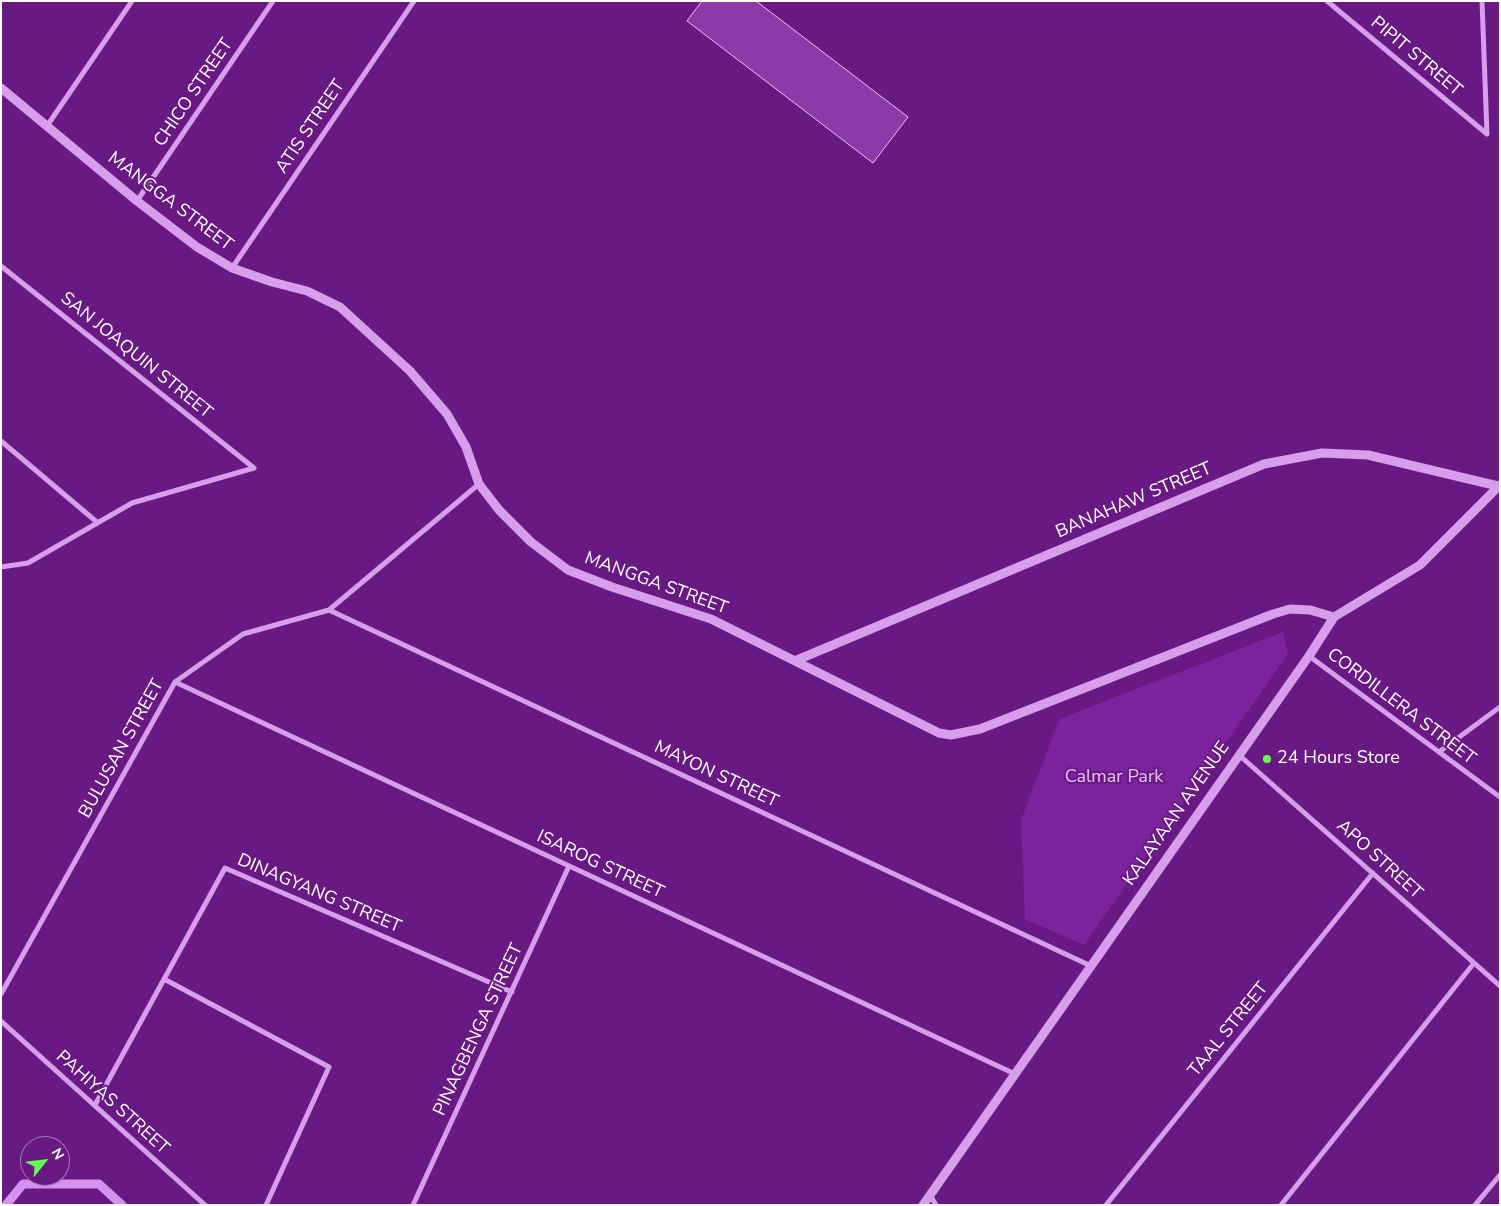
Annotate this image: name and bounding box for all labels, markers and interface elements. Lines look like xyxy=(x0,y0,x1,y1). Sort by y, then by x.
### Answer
street label: PIPIT STREET xyxy=(1366,12,1466,102)
street label: CHICO STREET xyxy=(150,35,238,151)
street label: ATIS STREET xyxy=(272,76,350,178)
street label: MANGGA STREET xyxy=(103,148,237,256)
street label: SAN JOAQUIN STREET xyxy=(56,288,216,424)
street label: BANAHAW STREET xyxy=(1053,458,1215,544)
street label: MANGGA STREET xyxy=(581,548,731,620)
street label: CORDILLERA STREET xyxy=(1322,644,1480,770)
street label: BULUSAN STREET xyxy=(75,676,169,822)
street label: MAYON STREET xyxy=(651,737,781,813)
street label: KALAYAAN AVENUE xyxy=(1119,738,1235,890)
place label: 24 Hours Store xyxy=(1277,748,1400,770)
marker: 24 Hours Store xyxy=(1261,753,1273,765)
park label: Calmar Park xyxy=(1065,767,1163,789)
street label: APO STREET xyxy=(1332,816,1426,904)
street label: ISAROG STREET xyxy=(533,826,667,904)
street label: DINAGYANG STREET xyxy=(234,850,404,938)
street label: PINAGBENGA STREET xyxy=(430,941,528,1119)
street label: TAAL STREET xyxy=(1184,978,1274,1082)
street label: PAHIYAS STREET xyxy=(51,1046,173,1160)
north arrow xyxy=(20,1136,70,1186)
text: N xyxy=(47,1145,69,1163)

